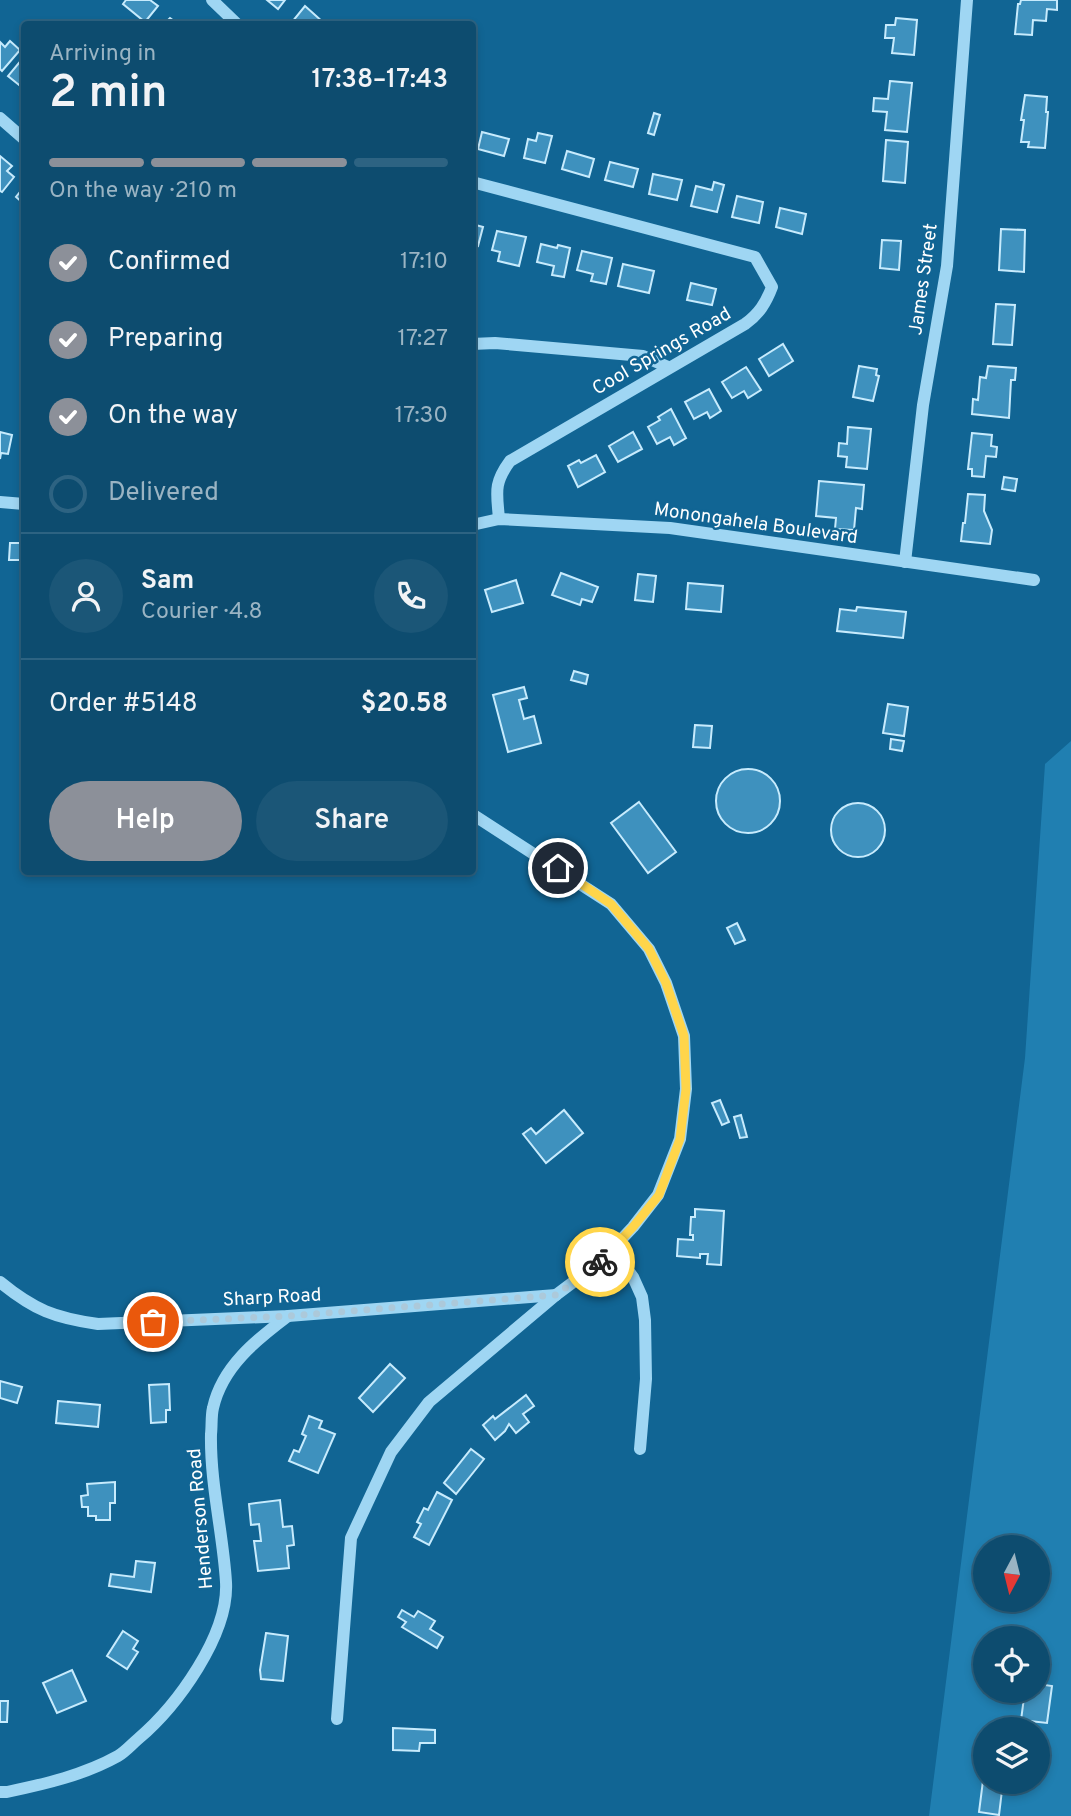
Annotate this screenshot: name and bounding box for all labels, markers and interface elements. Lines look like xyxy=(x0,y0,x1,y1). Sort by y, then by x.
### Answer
text: Arriving in xyxy=(49,40,156,69)
text: 17:38–17:43 xyxy=(312,64,448,97)
text: 2 min xyxy=(49,65,168,124)
text: On the way · 210 m xyxy=(49,177,237,206)
street label: James Street xyxy=(904,222,944,337)
icon: check xyxy=(49,244,87,282)
text: Confirmed xyxy=(108,246,231,279)
text: 17:10 xyxy=(400,248,448,277)
street label: Cool Springs Road xyxy=(588,302,736,401)
icon: check xyxy=(49,321,87,359)
text: Preparing xyxy=(108,323,223,356)
text: 17:27 xyxy=(397,325,448,354)
icon: check xyxy=(49,398,87,436)
text: On the way xyxy=(108,400,238,433)
text: 17:30 xyxy=(395,402,448,431)
text: Delivered xyxy=(108,477,219,510)
street label: Monongahela Boulevard xyxy=(652,498,859,550)
button: person xyxy=(49,559,123,633)
button: phone xyxy=(374,559,448,633)
text: Sam xyxy=(141,565,194,598)
text: Courier · 4.8 xyxy=(141,598,262,627)
text: Order #5148 xyxy=(49,688,198,721)
text: $20.58 xyxy=(361,688,448,721)
button: Help xyxy=(49,781,242,861)
button: Share xyxy=(256,781,448,861)
pin xyxy=(528,838,588,898)
icon: home xyxy=(539,849,577,887)
courier xyxy=(565,1227,635,1297)
icon: bike xyxy=(581,1243,619,1281)
street label: Sharp Road xyxy=(222,1283,322,1313)
pin xyxy=(123,1292,183,1352)
icon: bag xyxy=(134,1303,172,1341)
street label: Henderson Road xyxy=(183,1447,219,1590)
north arrow xyxy=(973,1535,1050,1612)
map controls xyxy=(973,1535,1050,1794)
button: locate xyxy=(973,1626,1050,1703)
button: layers xyxy=(973,1717,1050,1794)

